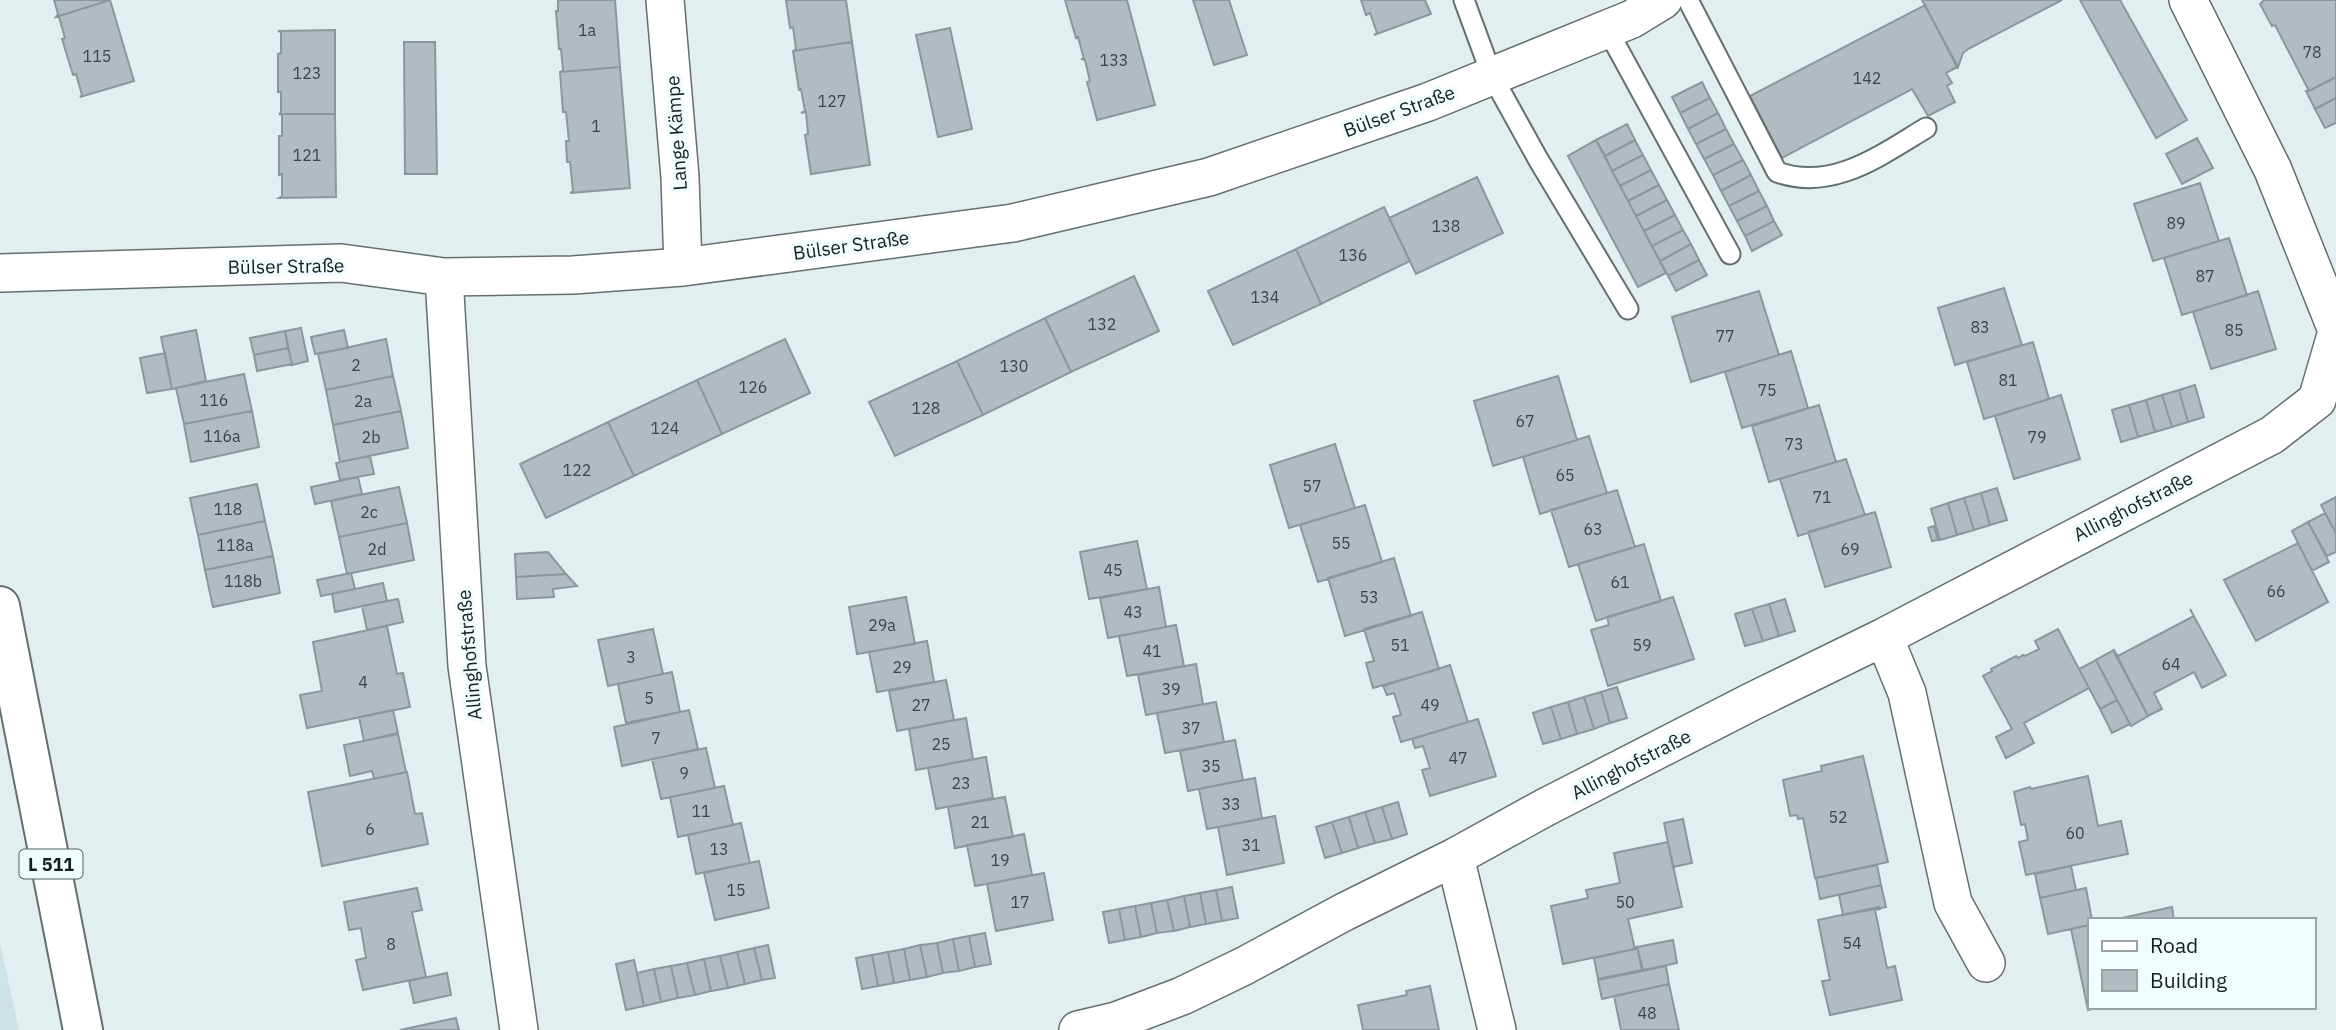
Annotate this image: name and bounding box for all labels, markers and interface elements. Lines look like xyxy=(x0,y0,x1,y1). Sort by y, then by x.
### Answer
house number: 1a xyxy=(578,20,597,40)
house number: 78 xyxy=(2302,42,2322,62)
house number: 115 xyxy=(83,46,111,66)
house number: 133 xyxy=(1100,50,1128,70)
house number: 123 xyxy=(293,63,321,83)
house number: 142 xyxy=(1853,68,1881,88)
street label: Lange Kämpe xyxy=(660,75,692,191)
street label: Bülser Straße xyxy=(1340,80,1458,142)
house number: 127 xyxy=(818,91,846,111)
house number: 1 xyxy=(591,116,601,136)
house number: 121 xyxy=(293,145,321,165)
house number: 89 xyxy=(2166,213,2186,233)
house number: 138 xyxy=(1432,216,1460,236)
street label: Bülser Straße xyxy=(791,225,911,265)
house number: 136 xyxy=(1339,245,1367,265)
street label: Bülser Straße xyxy=(227,253,345,279)
house number: 87 xyxy=(2195,266,2215,286)
house number: 134 xyxy=(1251,287,1279,307)
house number: 132 xyxy=(1088,314,1116,334)
house number: 83 xyxy=(1970,317,1990,337)
house number: 85 xyxy=(2224,320,2244,340)
house number: 77 xyxy=(1715,326,1735,346)
house number: 2 xyxy=(351,355,361,375)
house number: 130 xyxy=(1000,356,1028,376)
house number: 81 xyxy=(1998,370,2018,390)
house number: 126 xyxy=(739,377,767,397)
house number: 75 xyxy=(1757,380,1777,400)
house number: 116 xyxy=(200,390,228,410)
house number: 2a xyxy=(354,391,373,411)
house number: 128 xyxy=(912,398,940,418)
house number: 67 xyxy=(1515,411,1535,431)
house number: 124 xyxy=(651,418,679,438)
house number: 116a xyxy=(203,426,241,446)
house number: 2b xyxy=(362,427,380,447)
house number: 79 xyxy=(2027,427,2047,447)
house number: 73 xyxy=(1784,434,1804,454)
house number: 122 xyxy=(563,460,591,480)
house number: 65 xyxy=(1555,465,1575,485)
street label: Allinghofstraße xyxy=(2069,466,2197,546)
house number: 57 xyxy=(1302,476,1322,496)
house number: 71 xyxy=(1812,487,1832,507)
house number: 118 xyxy=(214,499,242,519)
house number: 2c xyxy=(360,502,378,522)
house number: 63 xyxy=(1583,519,1603,539)
house number: 55 xyxy=(1331,533,1351,553)
house number: 118a xyxy=(216,535,254,555)
house number: 2d xyxy=(368,539,386,559)
house number: 69 xyxy=(1840,539,1860,559)
house number: 45 xyxy=(1103,560,1123,580)
house number: 118b xyxy=(224,571,262,591)
house number: 61 xyxy=(1610,572,1630,592)
house number: 66 xyxy=(2266,581,2286,601)
house number: 53 xyxy=(1359,587,1379,607)
street label: Allinghofstraße xyxy=(451,589,487,721)
house number: 43 xyxy=(1123,602,1143,622)
house number: 29a xyxy=(868,615,896,635)
house number: 51 xyxy=(1390,635,1410,655)
house number: 59 xyxy=(1632,635,1652,655)
house number: 41 xyxy=(1142,641,1162,661)
house number: 3 xyxy=(626,647,636,667)
house number: 64 xyxy=(2161,654,2181,674)
house number: 29 xyxy=(892,657,912,677)
house number: 4 xyxy=(358,672,368,692)
house number: 39 xyxy=(1161,679,1181,699)
house number: 5 xyxy=(644,688,654,708)
house number: 27 xyxy=(911,695,931,715)
house number: 49 xyxy=(1420,695,1440,715)
house number: 37 xyxy=(1181,718,1201,738)
street label: Allinghofstraße xyxy=(1567,724,1695,804)
house number: 7 xyxy=(651,728,661,748)
house number: 25 xyxy=(931,734,951,754)
house number: 47 xyxy=(1448,748,1468,768)
house number: 35 xyxy=(1201,756,1221,776)
house number: 9 xyxy=(679,763,689,783)
house number: 23 xyxy=(951,773,971,793)
house number: 33 xyxy=(1221,794,1241,814)
house number: 11 xyxy=(691,801,711,821)
house number: 52 xyxy=(1828,807,1848,827)
house number: 21 xyxy=(970,812,990,832)
house number: 6 xyxy=(365,819,375,839)
house number: 60 xyxy=(2065,823,2085,843)
house number: 31 xyxy=(1241,835,1261,855)
house number: 13 xyxy=(709,839,729,859)
road number: L 511 xyxy=(20,850,82,878)
house number: 19 xyxy=(990,850,1010,870)
house number: 15 xyxy=(726,880,746,900)
house number: 17 xyxy=(1010,892,1030,912)
house number: 50 xyxy=(1615,892,1635,912)
legend xyxy=(2088,918,2315,1009)
text: Road xyxy=(2150,931,2198,959)
house number: 54 xyxy=(1842,933,1862,953)
house number: 8 xyxy=(386,934,396,954)
text: Building xyxy=(2150,966,2227,994)
house number: 48 xyxy=(1637,1003,1657,1023)

